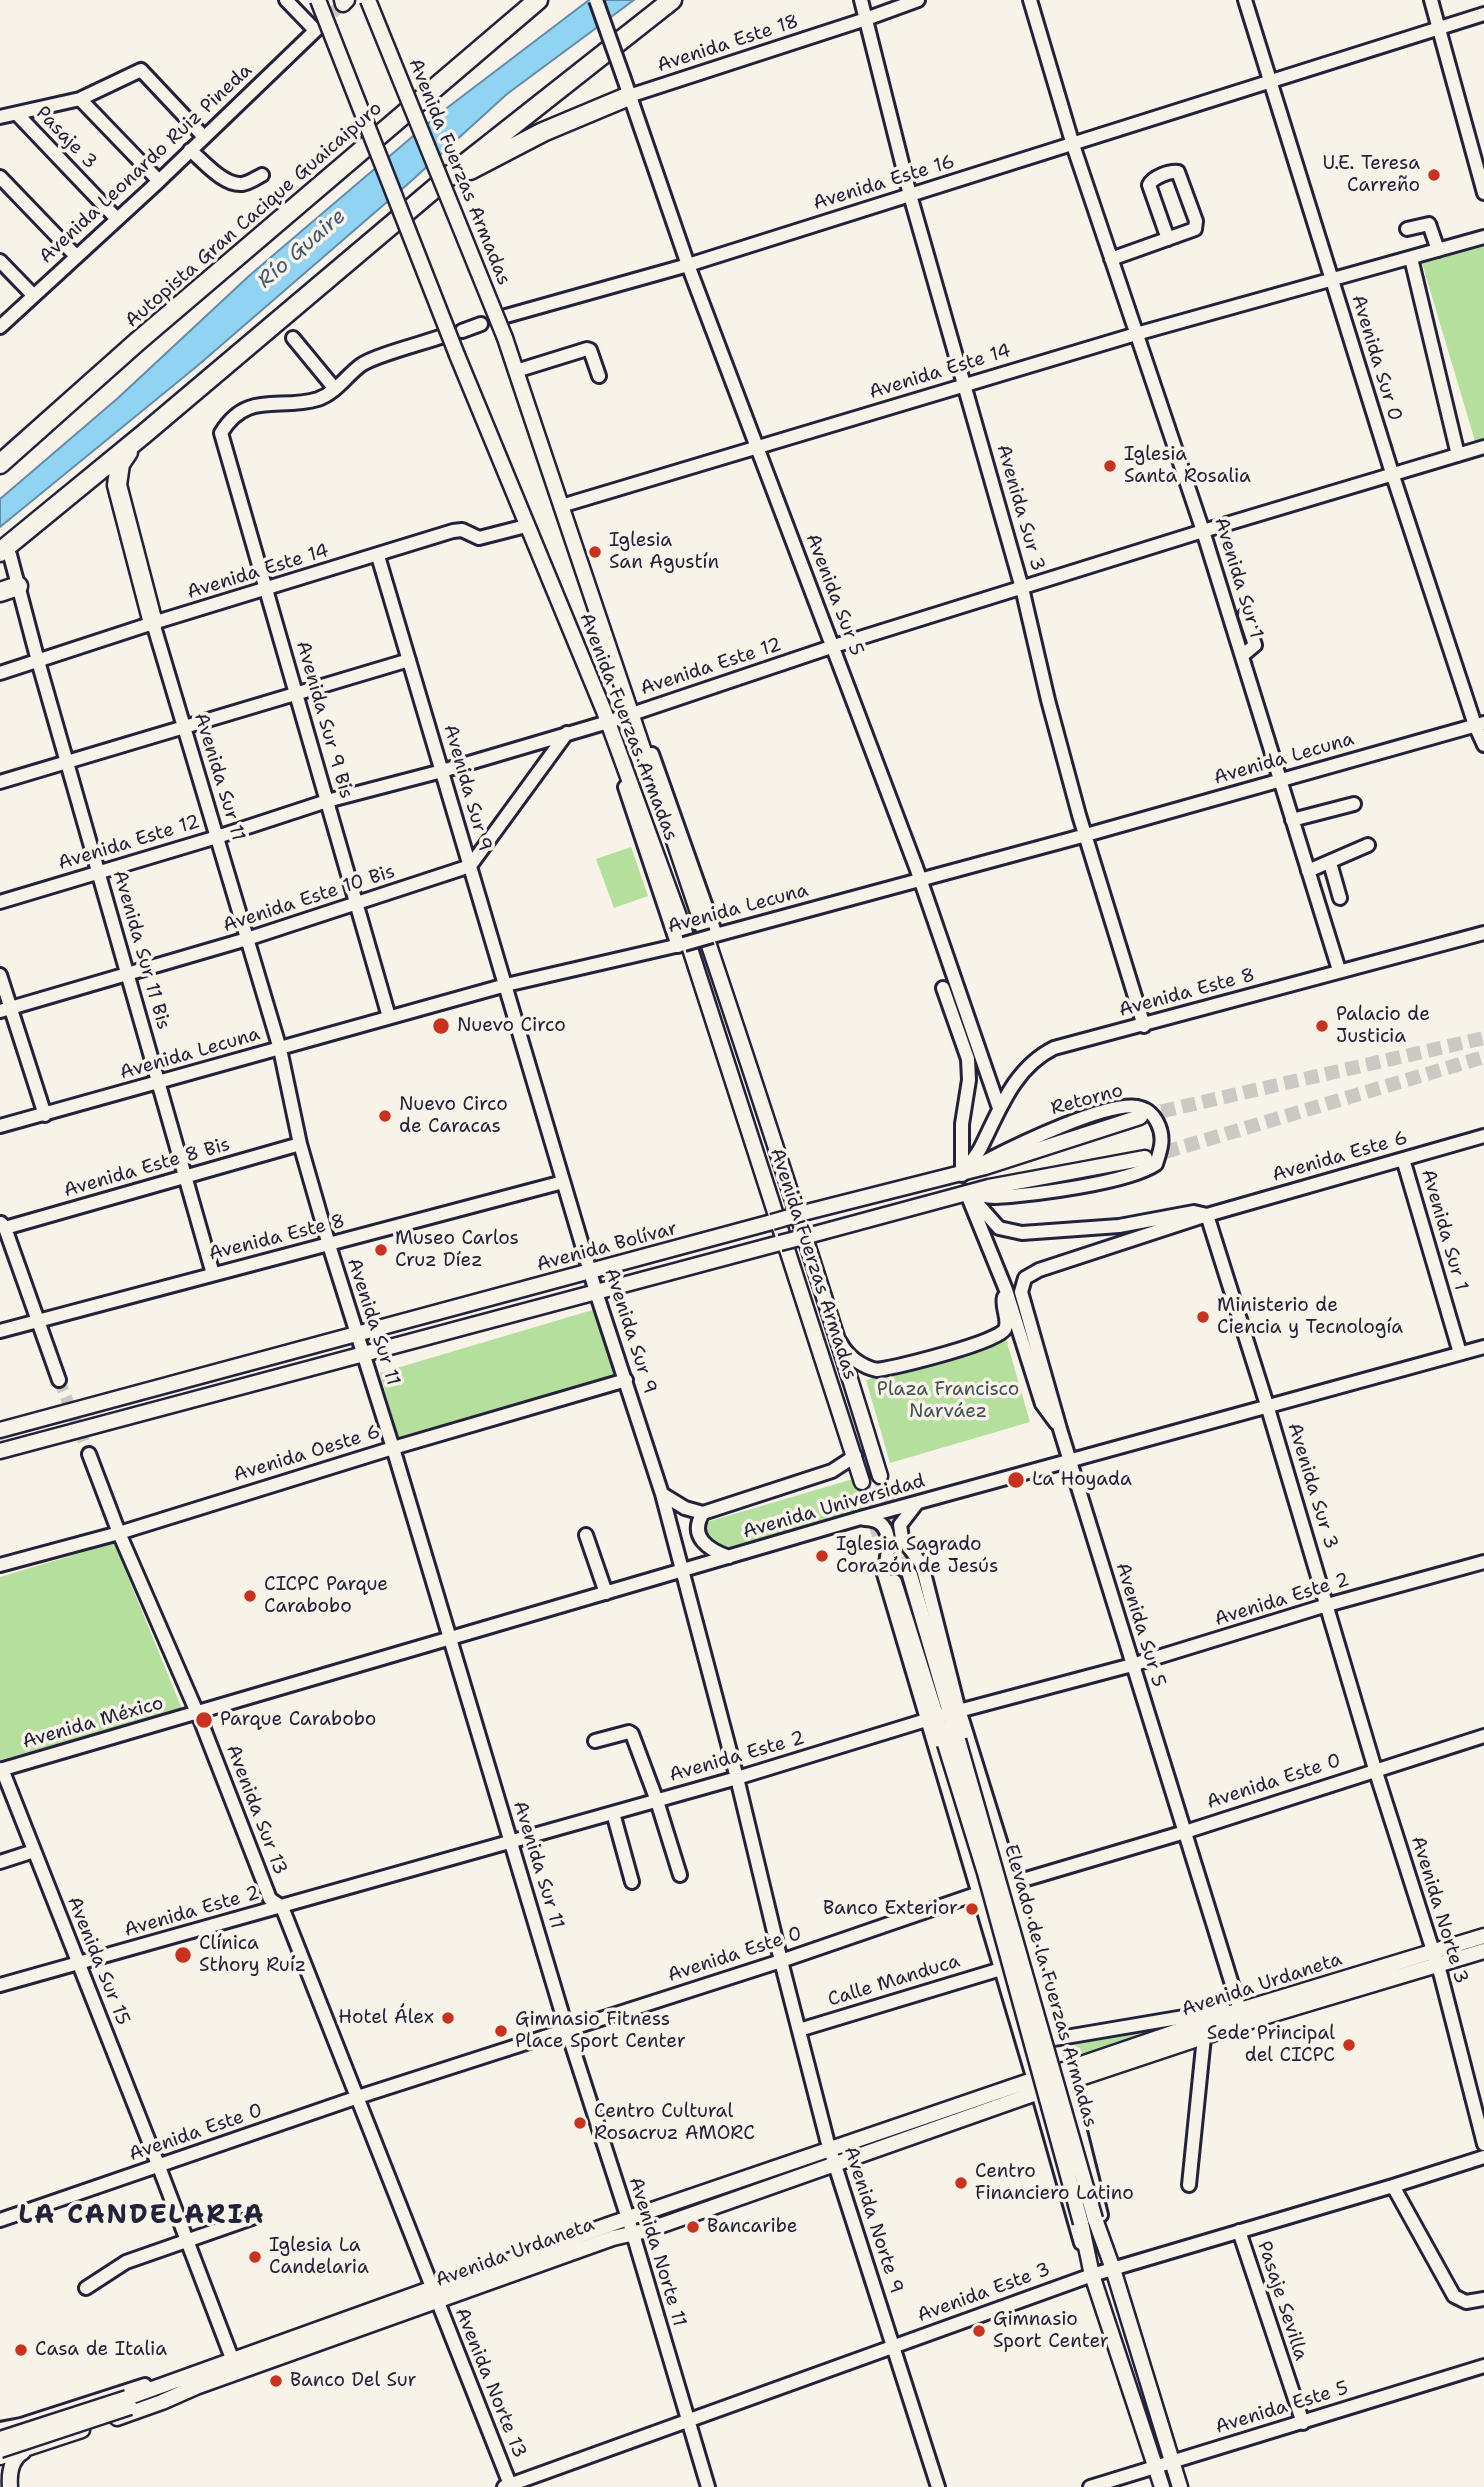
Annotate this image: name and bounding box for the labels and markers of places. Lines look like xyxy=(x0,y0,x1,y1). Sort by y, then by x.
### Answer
place label: U.E. Teresa Carreño xyxy=(1323,153,1420,197)
marker: U.E. Teresa Carreño xyxy=(1426,167,1442,183)
place label: Iglesia Santa Rosalia xyxy=(1124,444,1251,488)
marker: Iglesia Santa Rosalia xyxy=(1102,458,1118,474)
place label: Iglesia San Agustín xyxy=(609,530,719,574)
marker: Iglesia San Agustín xyxy=(587,544,603,560)
place label: Palacio de Justicia xyxy=(1336,1004,1430,1048)
place label: Nuevo Circo xyxy=(457,1015,566,1037)
marker: Nuevo Circo xyxy=(431,1016,451,1036)
marker: Palacio de Justicia xyxy=(1314,1018,1330,1034)
place label: Nuevo Circo de Caracas xyxy=(399,1094,508,1138)
marker: Nuevo Circo de Caracas xyxy=(377,1108,393,1124)
place label: Museo Carlos Cruz Díez xyxy=(395,1228,519,1272)
marker: Museo Carlos Cruz Díez xyxy=(373,1242,389,1258)
place label: Ministerio de Ciencia y Tecnología xyxy=(1217,1295,1403,1339)
marker: Ministerio de Ciencia y Tecnología xyxy=(1195,1309,1211,1325)
place label: La Hoyada xyxy=(1032,1469,1132,1491)
marker: La Hoyada xyxy=(1006,1470,1026,1490)
place label: Iglesia Sagrado Corazón de Jesús xyxy=(836,1534,998,1578)
marker: Iglesia Sagrado Corazón de Jesús xyxy=(814,1548,830,1564)
place label: CICPC Parque Carabobo xyxy=(264,1574,388,1618)
marker: CICPC Parque Carabobo xyxy=(242,1588,258,1604)
place label: Parque Carabobo xyxy=(220,1709,376,1731)
marker: Parque Carabobo xyxy=(194,1710,214,1730)
place label: Banco Exterior xyxy=(823,1898,958,1920)
marker: Banco Exterior xyxy=(964,1901,980,1917)
place label: Clínica Sthory Ruíz xyxy=(199,1933,306,1977)
marker: Clínica Sthory Ruíz xyxy=(173,1945,193,1965)
place label: Hotel Álex xyxy=(338,2007,434,2029)
place label: Gimnasio Fitness Place Sport Center xyxy=(515,2009,686,2053)
marker: Hotel Álex xyxy=(440,2010,456,2026)
marker: Gimnasio Fitness Place Sport Center xyxy=(493,2023,509,2039)
place label: Sede Principal del CICPC xyxy=(1207,2023,1335,2067)
marker: Sede Principal del CICPC xyxy=(1341,2037,1357,2053)
place label: Centro Cultural Rosacruz AMORC xyxy=(594,2101,755,2145)
marker: Centro Cultural Rosacruz AMORC xyxy=(572,2115,588,2131)
place label: Centro Financiero Latino xyxy=(975,2161,1134,2205)
marker: Centro Financiero Latino xyxy=(953,2175,969,2191)
place label: Bancaribe xyxy=(707,2216,798,2238)
marker: Bancaribe xyxy=(685,2219,701,2235)
place label: Iglesia La Candelaria xyxy=(269,2235,369,2279)
marker: Iglesia La Candelaria xyxy=(247,2249,263,2265)
place label: Gimnasio Sport Center xyxy=(993,2309,1109,2353)
marker: Gimnasio Sport Center xyxy=(971,2323,987,2339)
place label: Casa de Italia xyxy=(35,2339,167,2361)
marker: Casa de Italia xyxy=(13,2342,29,2358)
place label: Banco Del Sur xyxy=(290,2370,417,2392)
marker: Banco Del Sur xyxy=(268,2373,284,2389)

